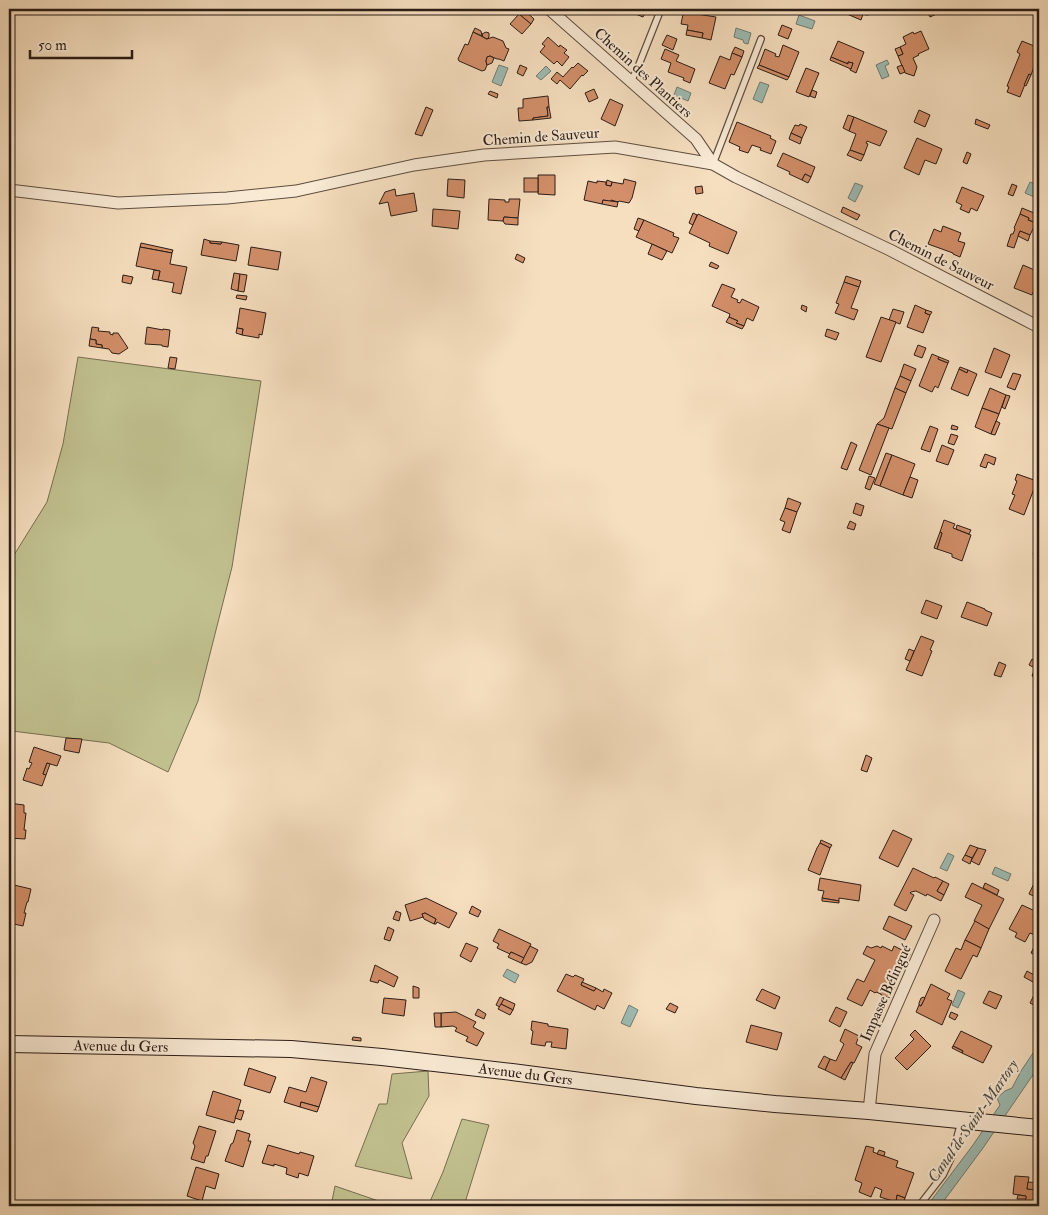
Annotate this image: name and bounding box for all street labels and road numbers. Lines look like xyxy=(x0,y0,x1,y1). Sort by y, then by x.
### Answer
street label: Chemin des Plantiers xyxy=(590,24,696,122)
street label: Chemin de Sauveur xyxy=(482,123,600,151)
street label: Chemin de Sauveur xyxy=(885,225,998,295)
street label: Impasse Bélingué xyxy=(856,941,917,1045)
street label: Avenue du Gers xyxy=(73,1036,168,1056)
street label: Avenue du Gers xyxy=(477,1059,574,1089)

